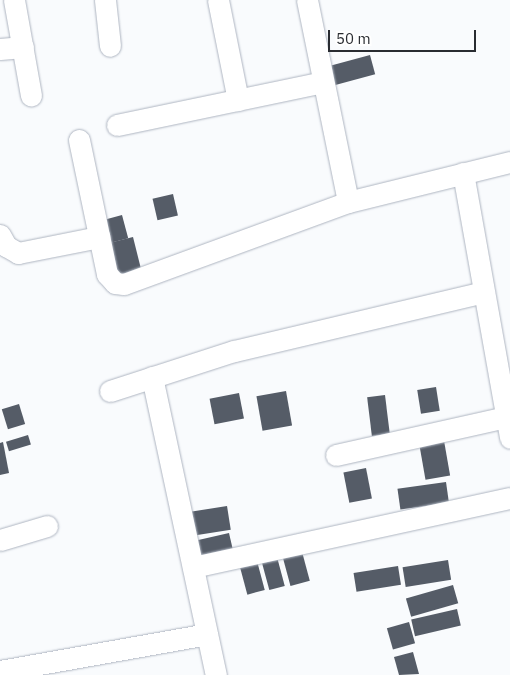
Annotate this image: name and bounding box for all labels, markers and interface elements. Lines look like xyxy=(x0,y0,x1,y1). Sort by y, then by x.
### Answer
scale bar xyxy=(330,20,478,52)
text: 50 m xyxy=(336,29,371,48)

